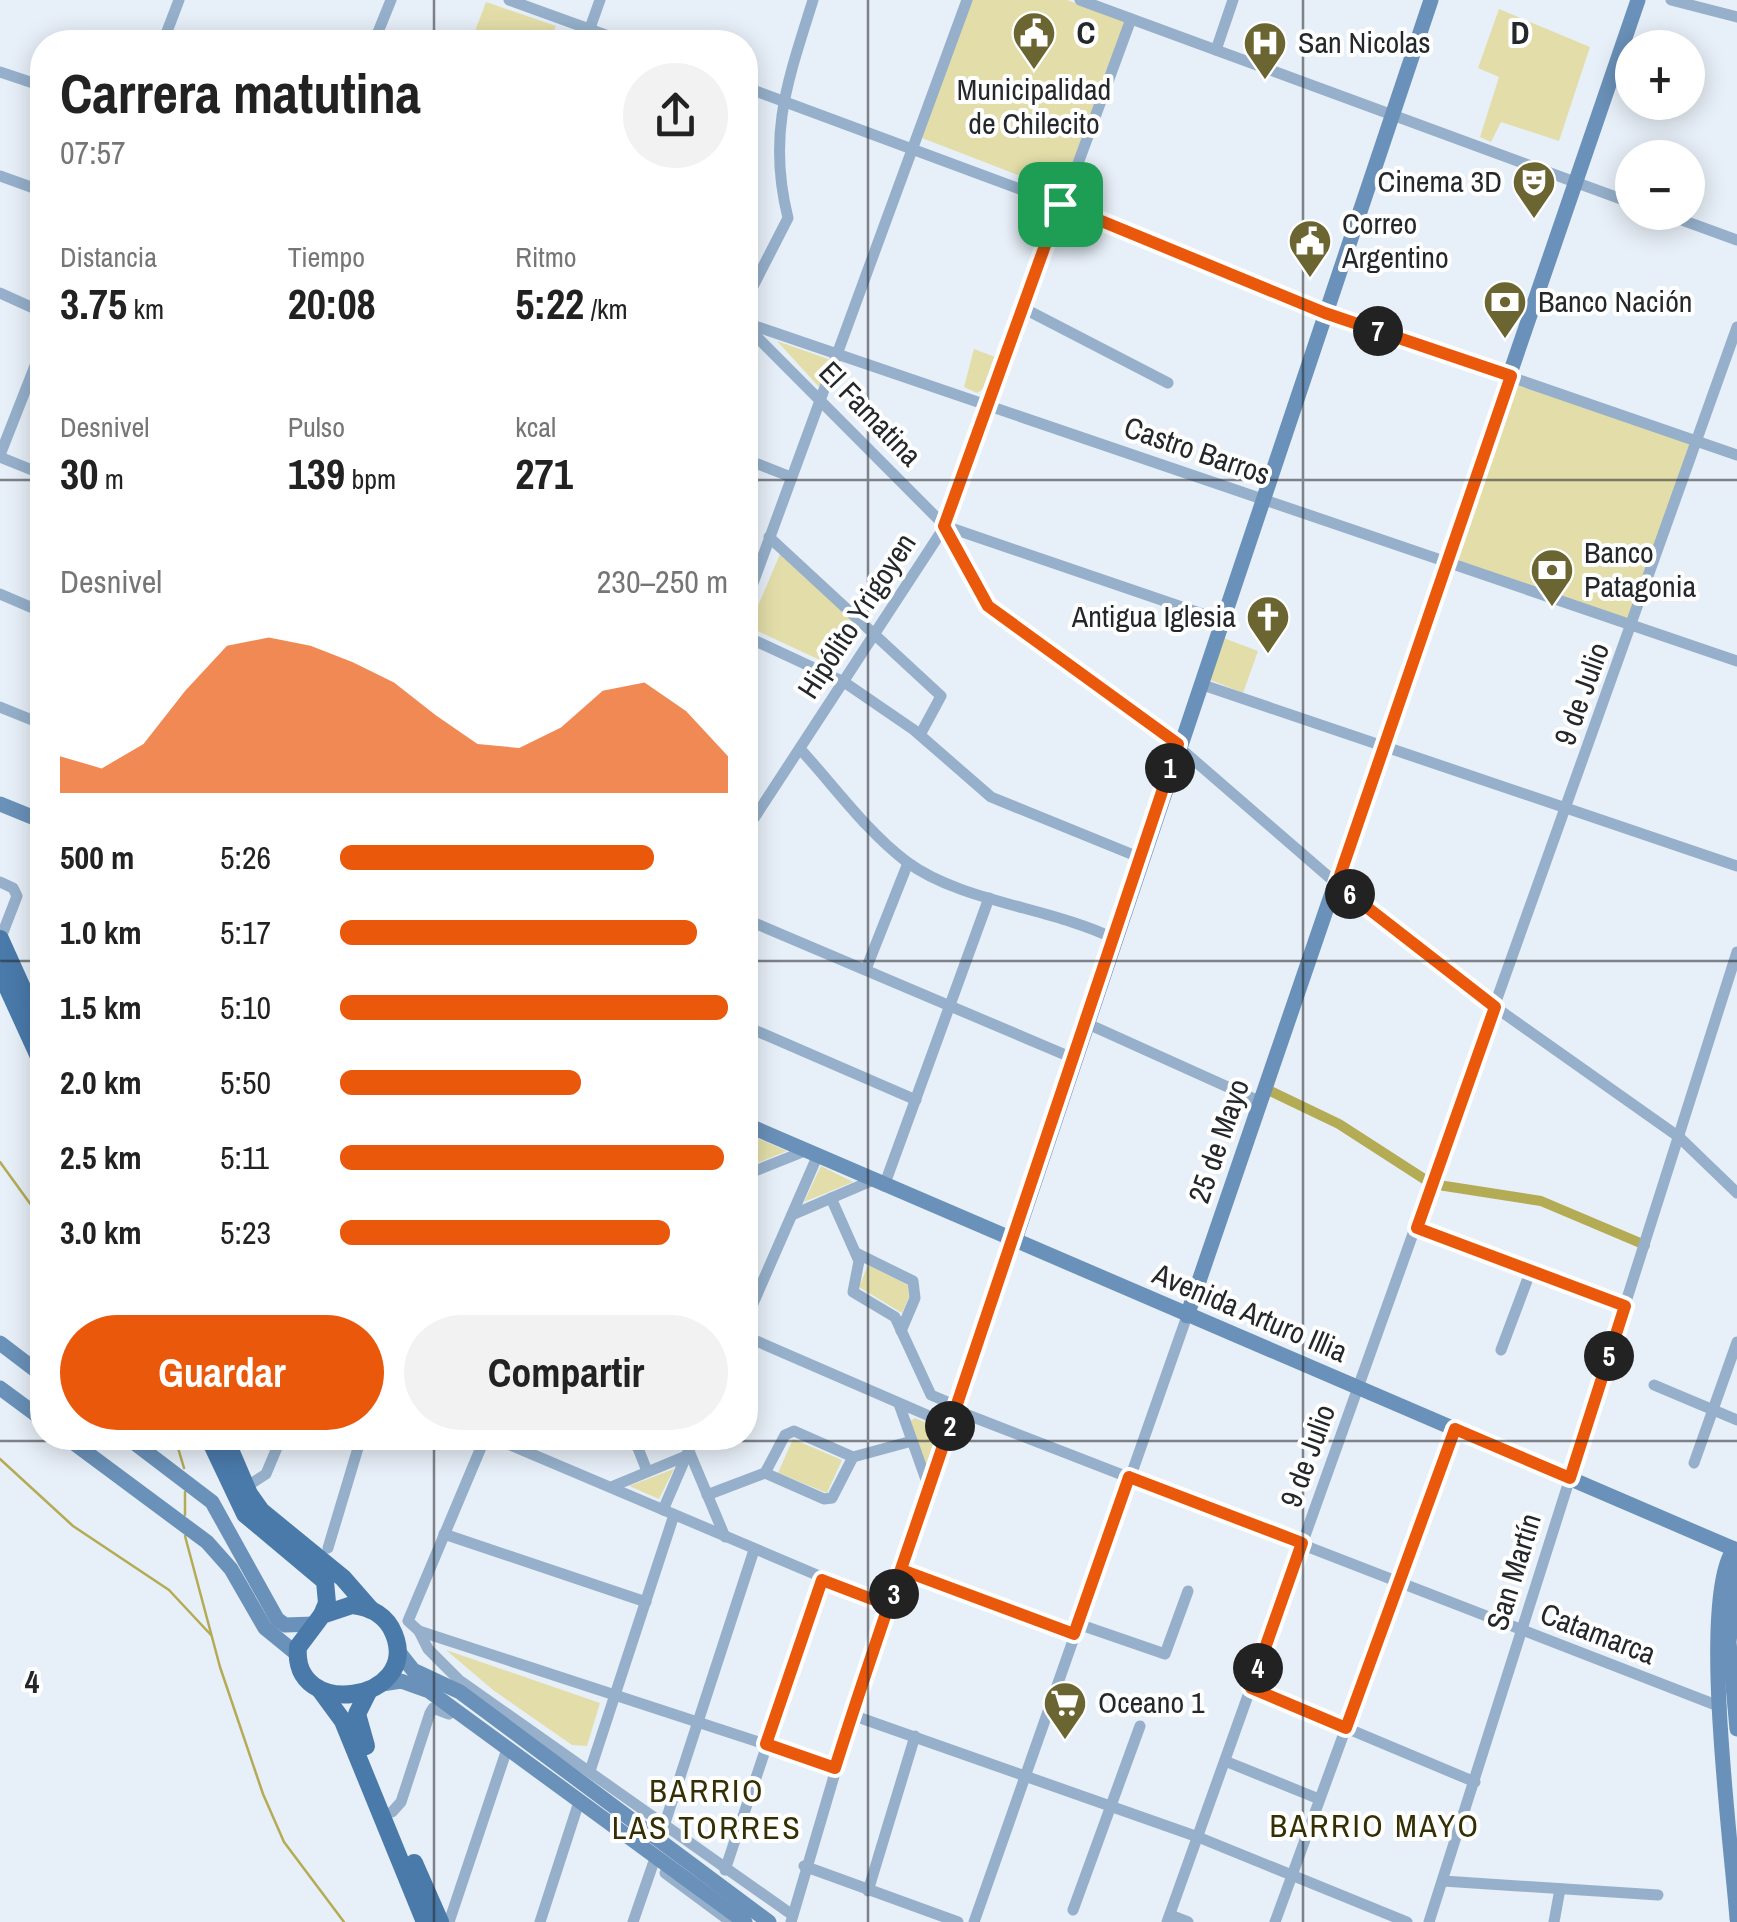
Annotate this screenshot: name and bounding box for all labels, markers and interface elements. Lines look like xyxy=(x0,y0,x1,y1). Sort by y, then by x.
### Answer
public building icon: Municipalidad de Chilecito xyxy=(1011,10,1057,71)
text: C xyxy=(1077,11,1095,54)
text: D xyxy=(1511,11,1529,54)
hospital icon: San Nicolas xyxy=(1242,20,1288,81)
place label: San Nicolas xyxy=(1298,22,1431,62)
map controls xyxy=(1615,30,1705,230)
button: + xyxy=(1615,30,1705,120)
text: Carrera matutina xyxy=(60,56,421,130)
button: share xyxy=(623,63,728,168)
place label: Municipalidad de Chilecito xyxy=(957,69,1111,143)
text: 07:57 xyxy=(60,131,126,174)
button: − xyxy=(1615,140,1705,230)
theatre icon: Cinema 3D xyxy=(1511,159,1557,220)
place label: Cinema 3D xyxy=(1378,161,1502,201)
pin xyxy=(1018,162,1103,247)
icon: arrive xyxy=(1033,177,1088,232)
place label: Correo Argentino xyxy=(1341,203,1449,277)
public building icon: Correo Argentino xyxy=(1287,218,1333,279)
text: Distancia xyxy=(60,238,157,276)
text: Tiempo xyxy=(288,238,365,276)
text: Ritmo xyxy=(515,238,577,276)
text: 3.75 xyxy=(60,276,127,332)
text: 20:08 xyxy=(288,276,376,332)
text: 5:22 xyxy=(515,276,584,332)
bank icon: Banco Nación xyxy=(1482,279,1528,340)
place label: Banco Nación xyxy=(1538,281,1693,321)
text: km xyxy=(127,290,164,328)
text: /km xyxy=(584,290,628,328)
pin: 7 xyxy=(1353,306,1403,356)
text: 7 xyxy=(1372,312,1384,350)
street label: El Famatina xyxy=(811,352,931,475)
street label: Castro Barros xyxy=(1119,406,1276,494)
text: Desnivel xyxy=(60,408,149,446)
text: Pulso xyxy=(288,408,345,446)
text: kcal xyxy=(515,408,556,446)
text: 30 xyxy=(60,446,98,502)
text: 139 xyxy=(288,446,345,502)
text: 271 xyxy=(515,446,573,502)
text: m xyxy=(98,460,124,498)
text: bpm xyxy=(345,460,396,498)
street label: Hipólito Yrigoyen xyxy=(788,525,925,706)
place label: Banco Patagonia xyxy=(1584,532,1696,606)
bank icon: Banco Patagonia xyxy=(1529,547,1575,608)
text: Desnivel xyxy=(60,560,162,603)
text: 230–250 m xyxy=(597,560,728,603)
church icon: Antigua Iglesia xyxy=(1245,594,1291,655)
place label: Antigua Iglesia xyxy=(1071,596,1236,636)
street label: 9 de Julio xyxy=(1544,637,1618,751)
pin: 1 xyxy=(1145,743,1195,793)
text: 1 xyxy=(1164,749,1176,787)
text: 500 m xyxy=(60,836,134,879)
text: 5:26 xyxy=(220,836,271,879)
pin: 6 xyxy=(1325,869,1375,919)
text: 6 xyxy=(1344,875,1356,913)
text: 1.0 km xyxy=(60,911,142,954)
text: 5:17 xyxy=(220,911,271,954)
text: 1.5 km xyxy=(60,986,142,1029)
text: 5:10 xyxy=(220,986,271,1029)
text: 2.0 km xyxy=(60,1061,142,1104)
text: 5:50 xyxy=(220,1061,271,1104)
street label: 25 de Mayo xyxy=(1178,1073,1258,1208)
text: 2.5 km xyxy=(60,1136,142,1179)
text: 5:11 xyxy=(220,1136,269,1179)
text: 3.0 km xyxy=(60,1211,142,1254)
text: 5:23 xyxy=(220,1211,271,1254)
street label: Avenida Arturo Illia xyxy=(1146,1253,1354,1371)
button: Guardar xyxy=(60,1315,384,1430)
button: Compartir xyxy=(404,1315,728,1430)
pin: 5 xyxy=(1584,1331,1634,1381)
text: 5 xyxy=(1603,1337,1615,1375)
street label: 9 de Julio xyxy=(1270,1399,1344,1513)
pin: 2 xyxy=(925,1401,975,1451)
text: 2 xyxy=(944,1407,956,1445)
street label: San Martín xyxy=(1476,1508,1550,1635)
pin: 3 xyxy=(869,1569,919,1619)
text: 3 xyxy=(888,1575,900,1613)
street label: Catamarca xyxy=(1535,1593,1662,1673)
pin: 4 xyxy=(1233,1643,1283,1693)
text: 4 xyxy=(1252,1649,1264,1687)
text: 4 xyxy=(25,1660,40,1703)
supermarket icon: Oceano 1 xyxy=(1042,1680,1088,1741)
place label: Oceano 1 xyxy=(1098,1682,1205,1722)
district label: BARRIO LAS TORRES xyxy=(612,1769,802,1849)
district label: BARRIO MAYO xyxy=(1270,1804,1480,1847)

